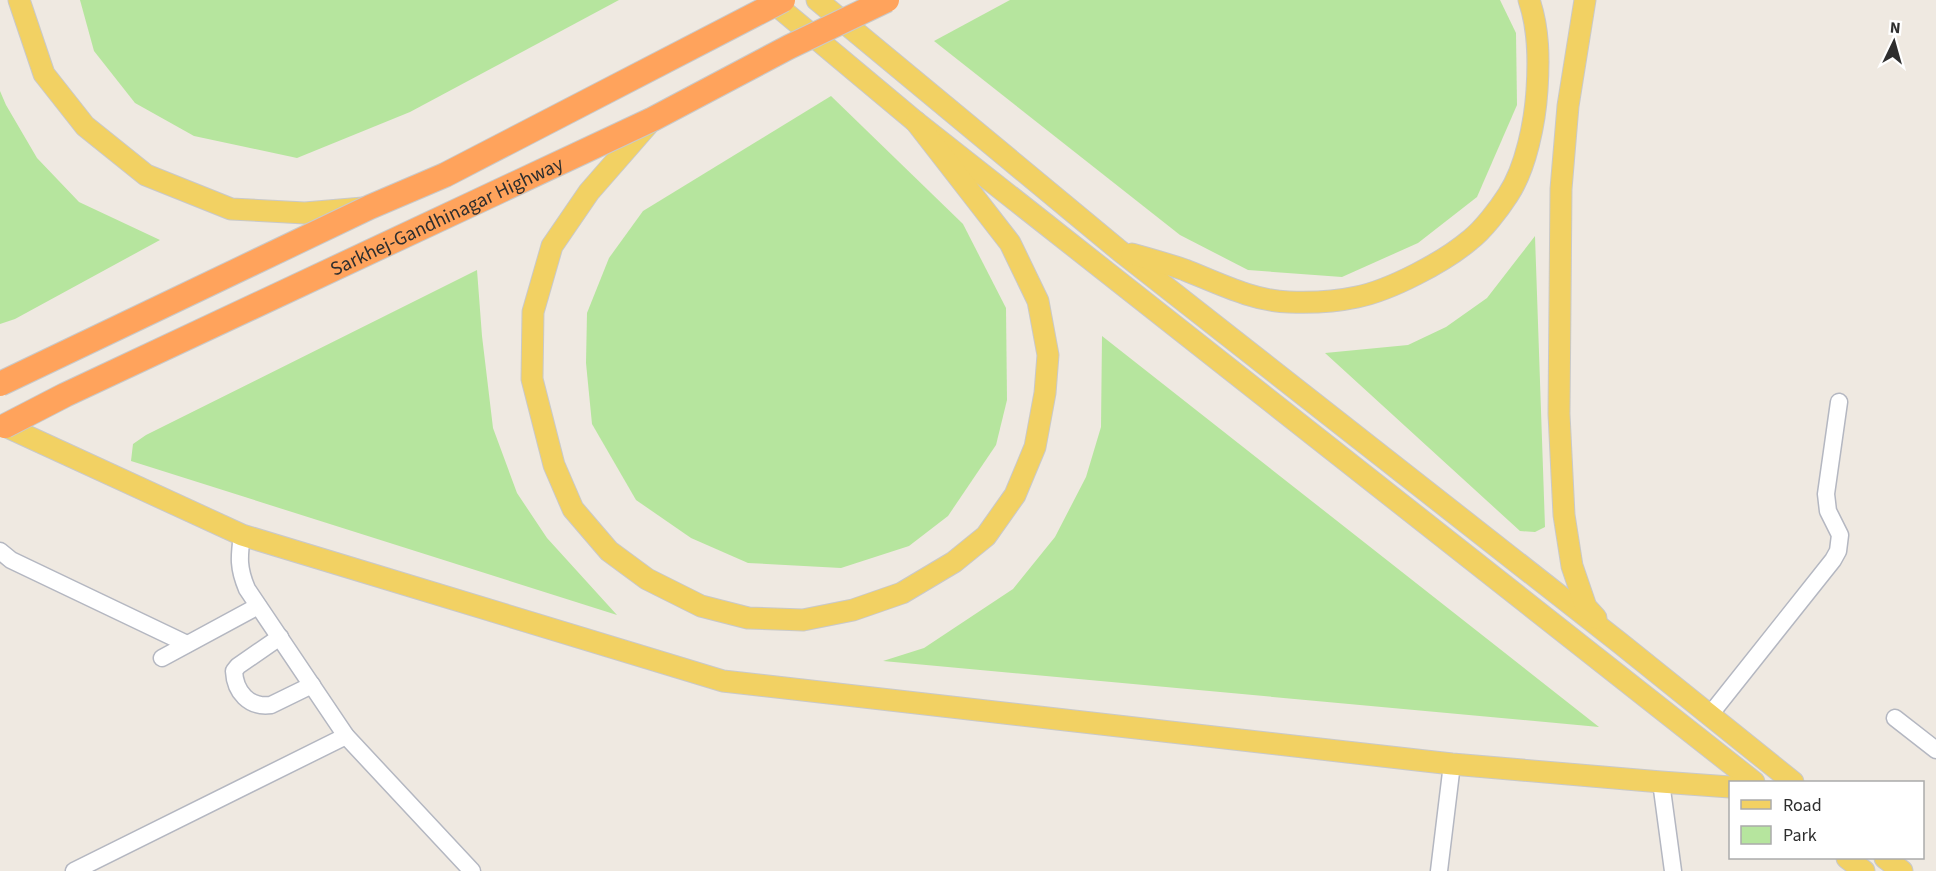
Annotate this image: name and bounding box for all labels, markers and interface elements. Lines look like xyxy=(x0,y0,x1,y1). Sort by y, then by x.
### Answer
north arrow xyxy=(1864,12,1924,72)
text: N xyxy=(1889,17,1901,39)
street label: Sarkhej-Gandhinagar Highway xyxy=(326,150,569,284)
legend xyxy=(1729,781,1924,859)
text: Road xyxy=(1783,793,1822,818)
text: Park xyxy=(1783,823,1817,848)

